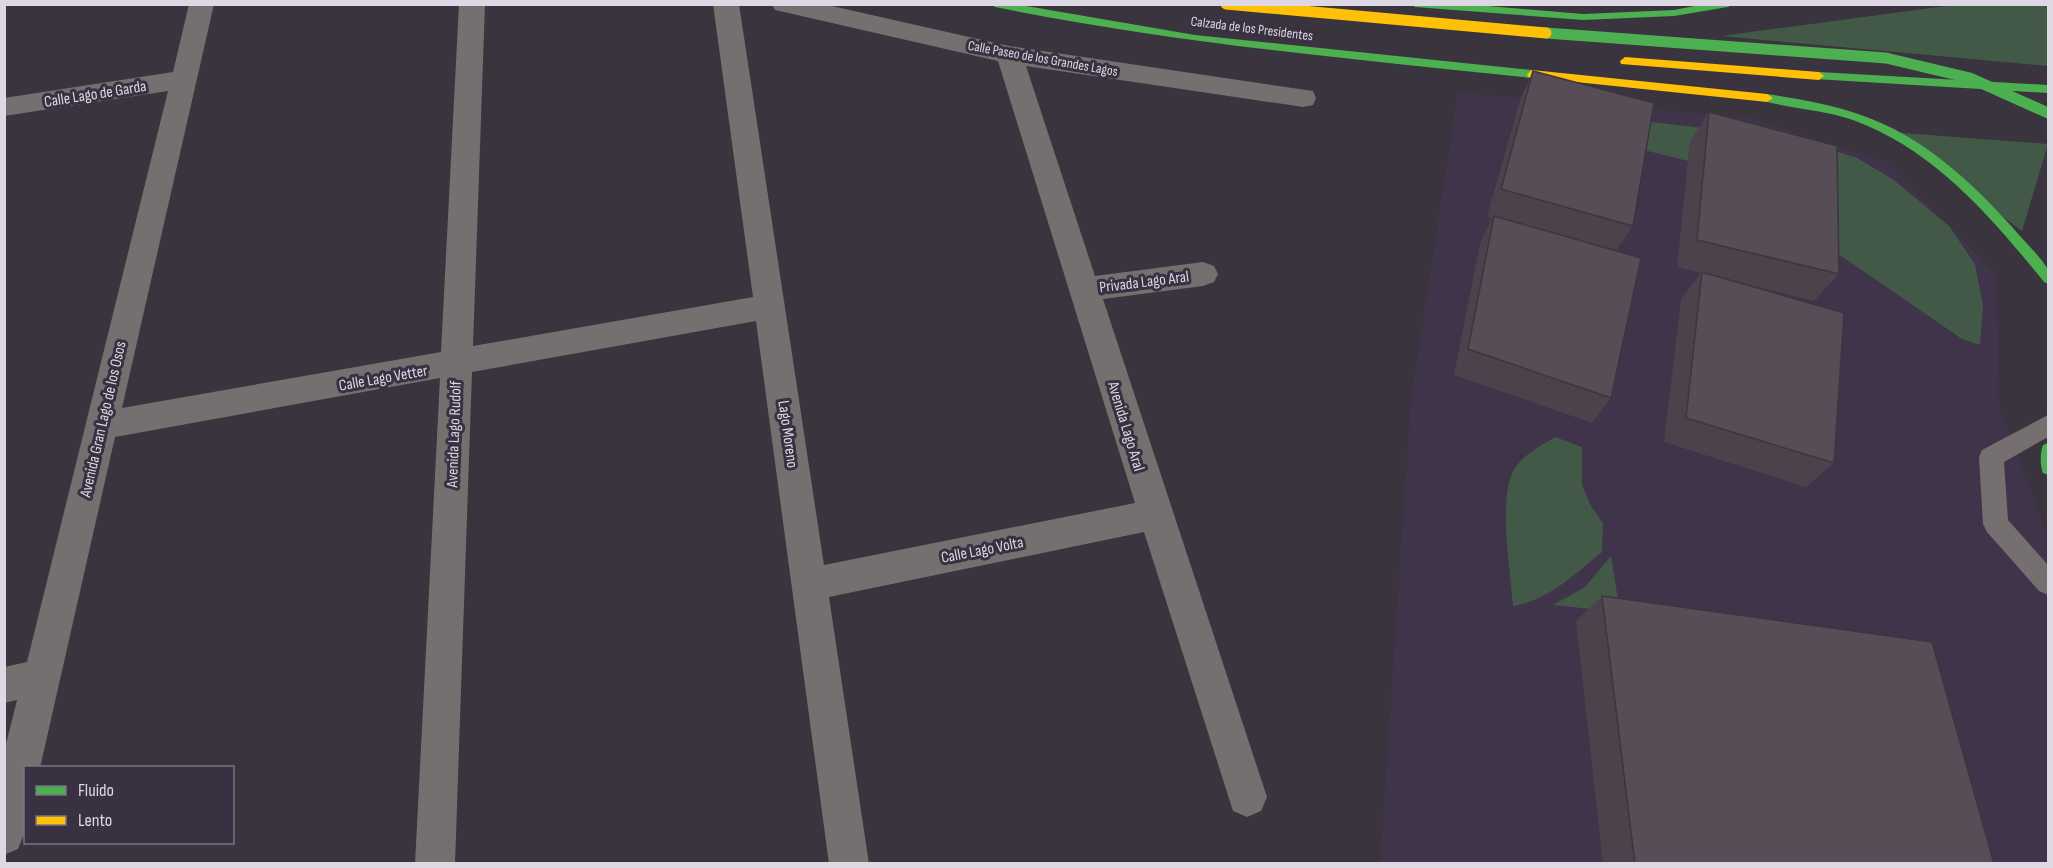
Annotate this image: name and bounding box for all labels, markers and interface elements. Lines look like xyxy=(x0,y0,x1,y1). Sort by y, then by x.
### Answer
street label: Calzada de los Presidentes xyxy=(1190,13,1314,44)
street label: Calle Paseo de los Grandes Lagos xyxy=(967,37,1119,80)
street label: Calle Lago de Garda xyxy=(43,77,148,112)
street label: Privada Lago Aral xyxy=(1098,268,1190,297)
street label: Avenida Gran Lago de los Osos xyxy=(76,339,131,500)
street label: Calle Lago Vetter xyxy=(337,361,430,396)
street label: Avenida Lago Aral xyxy=(1103,378,1148,473)
street label: Avenida Lago Rudolf xyxy=(443,380,466,489)
street label: Lago Moreno xyxy=(773,399,802,469)
street label: Calle Lago Volta xyxy=(940,533,1025,568)
legend xyxy=(24,766,234,844)
text: Fluido xyxy=(78,780,114,801)
text: Lento xyxy=(78,810,112,831)

